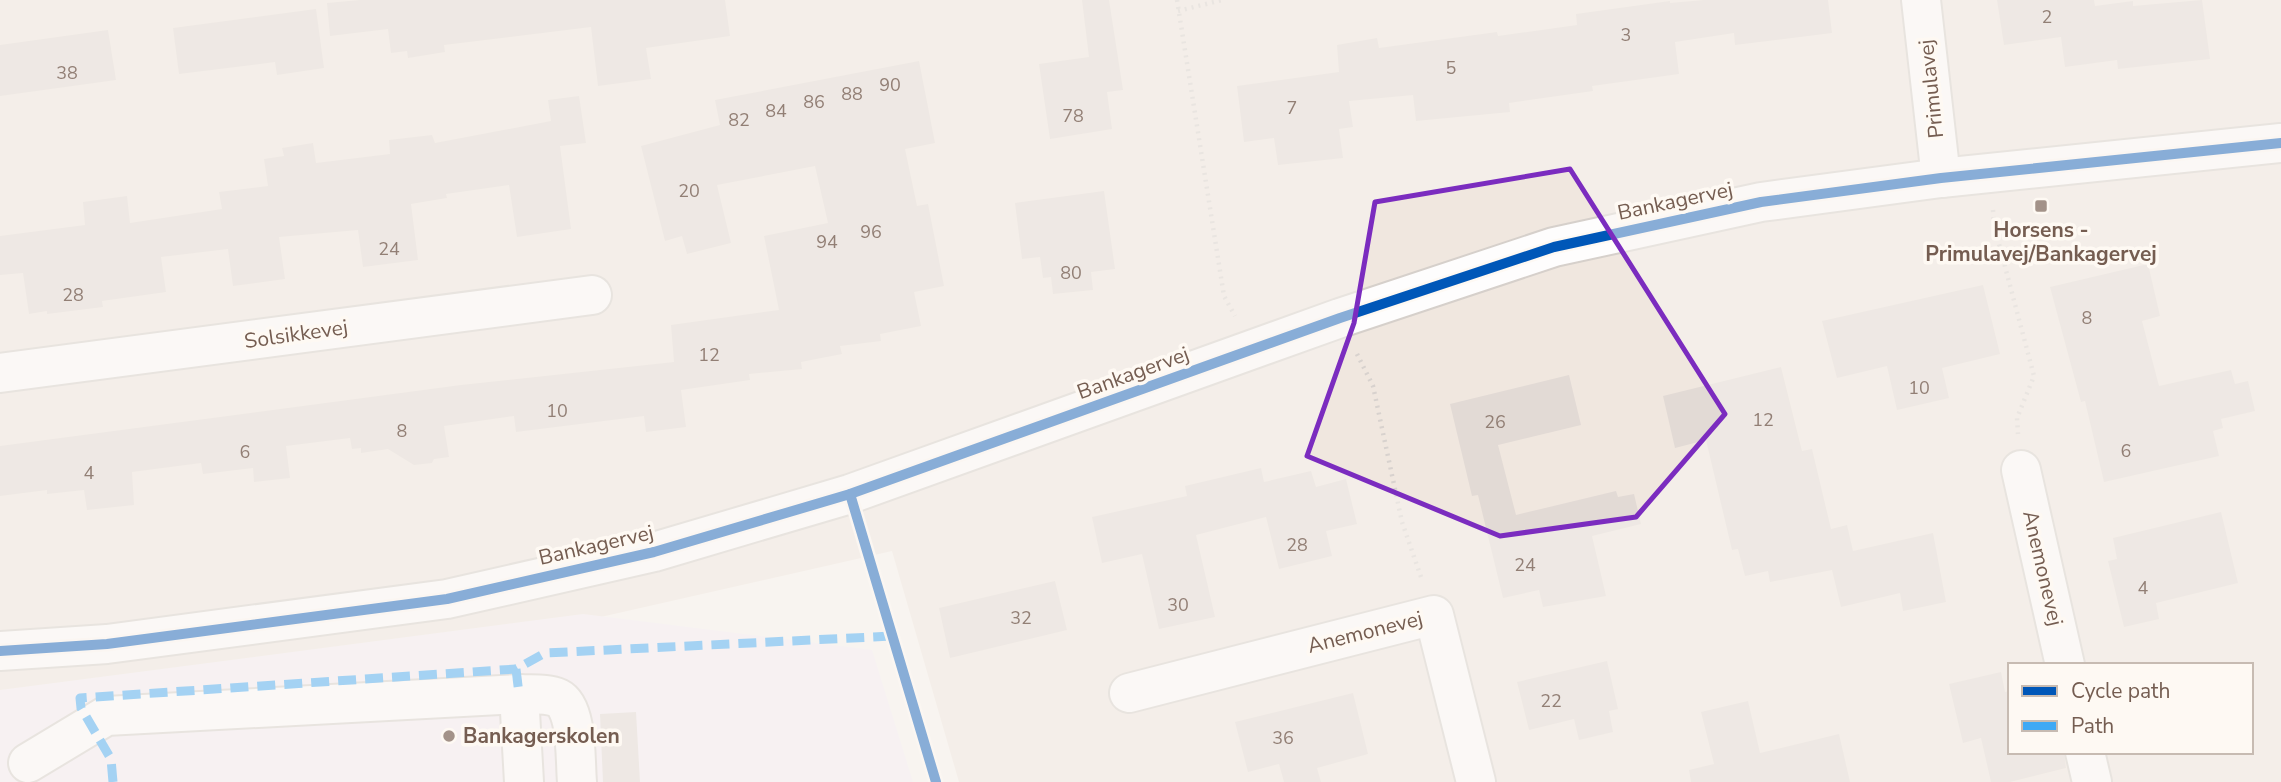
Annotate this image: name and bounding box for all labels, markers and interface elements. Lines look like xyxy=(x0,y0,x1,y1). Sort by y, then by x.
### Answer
house number: 2 xyxy=(2042,5,2052,29)
house number: 3 xyxy=(1621,23,1631,47)
street label: Primulavej xyxy=(1912,38,1950,140)
house number: 5 xyxy=(1446,56,1456,80)
house number: 38 xyxy=(56,61,78,85)
house number: 90 xyxy=(879,73,901,97)
house number: 88 xyxy=(841,82,863,106)
house number: 86 xyxy=(803,90,825,114)
house number: 7 xyxy=(1287,96,1297,120)
house number: 84 xyxy=(765,99,787,123)
house number: 78 xyxy=(1062,104,1084,128)
house number: 82 xyxy=(728,108,750,132)
street label: Bankagervej xyxy=(1615,175,1735,227)
house number: 20 xyxy=(678,179,700,203)
marker: Horsens - Primulavej/Bankagervej xyxy=(2033,198,2049,214)
place label: Horsens - Primulavej/Bankagervej xyxy=(1925,216,2157,268)
house number: 96 xyxy=(860,220,882,244)
house number: 94 xyxy=(816,230,838,254)
house number: 24 xyxy=(378,237,400,261)
house number: 80 xyxy=(1060,261,1082,285)
house number: 28 xyxy=(62,283,84,307)
house number: 8 xyxy=(2082,306,2092,330)
street label: Solsikkevej xyxy=(242,313,350,355)
street label: Bankagervej xyxy=(1073,340,1193,406)
house number: 12 xyxy=(698,343,720,367)
house number: 10 xyxy=(1908,376,1930,400)
house number: 10 xyxy=(546,399,568,423)
house number: 12 xyxy=(1752,408,1774,432)
house number: 26 xyxy=(1484,410,1506,434)
house number: 8 xyxy=(397,419,407,443)
house number: 6 xyxy=(2121,439,2131,463)
house number: 6 xyxy=(240,440,250,464)
house number: 4 xyxy=(84,461,95,485)
street label: Anemonevej xyxy=(2016,507,2070,629)
street label: Bankagervej xyxy=(536,518,656,572)
house number: 28 xyxy=(1286,533,1308,557)
house number: 24 xyxy=(1514,553,1536,577)
house number: 4 xyxy=(2138,576,2149,600)
house number: 30 xyxy=(1167,593,1189,617)
street label: Anemonevej xyxy=(1304,604,1426,660)
house number: 32 xyxy=(1010,606,1032,630)
legend xyxy=(2008,663,2253,754)
text: Cycle path xyxy=(2071,677,2170,705)
house number: 22 xyxy=(1540,689,1562,713)
text: Path xyxy=(2071,712,2114,740)
place label: Bankagerskolen xyxy=(463,722,620,750)
house number: 36 xyxy=(1272,726,1294,750)
marker: Bankagerskolen xyxy=(441,728,457,744)

